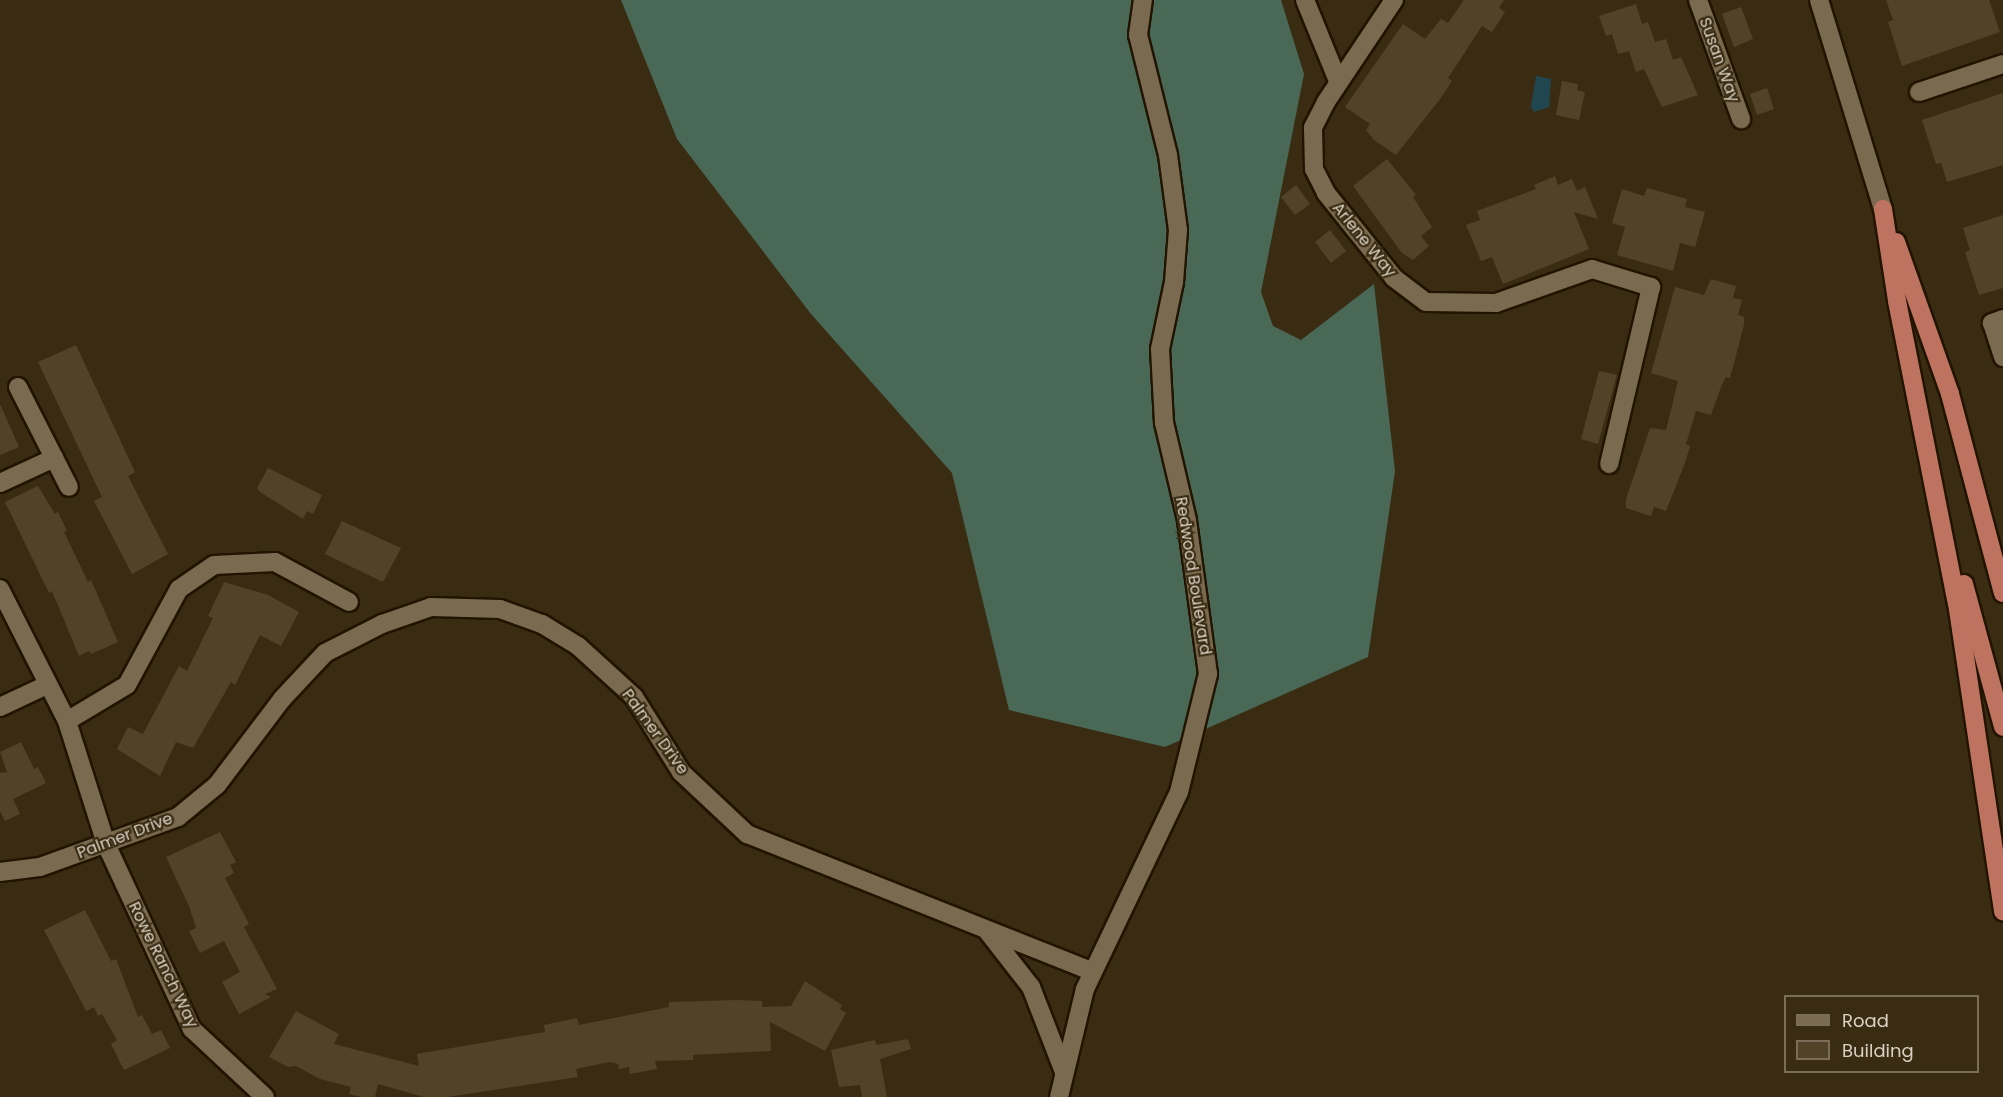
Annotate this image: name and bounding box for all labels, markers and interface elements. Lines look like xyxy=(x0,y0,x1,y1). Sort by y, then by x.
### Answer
street label: Susan Way xyxy=(1695,15,1743,105)
street label: Arlene Way xyxy=(1328,199,1400,281)
street label: Redwood Boulevard xyxy=(1171,496,1215,656)
street label: Palmer Drive xyxy=(618,686,692,778)
street label: Palmer Drive xyxy=(75,809,175,863)
street label: Rowe Ranch Way xyxy=(124,899,202,1031)
legend xyxy=(1784,995,1979,1073)
text: Road xyxy=(1842,1008,1889,1033)
text: Building xyxy=(1842,1038,1914,1063)

